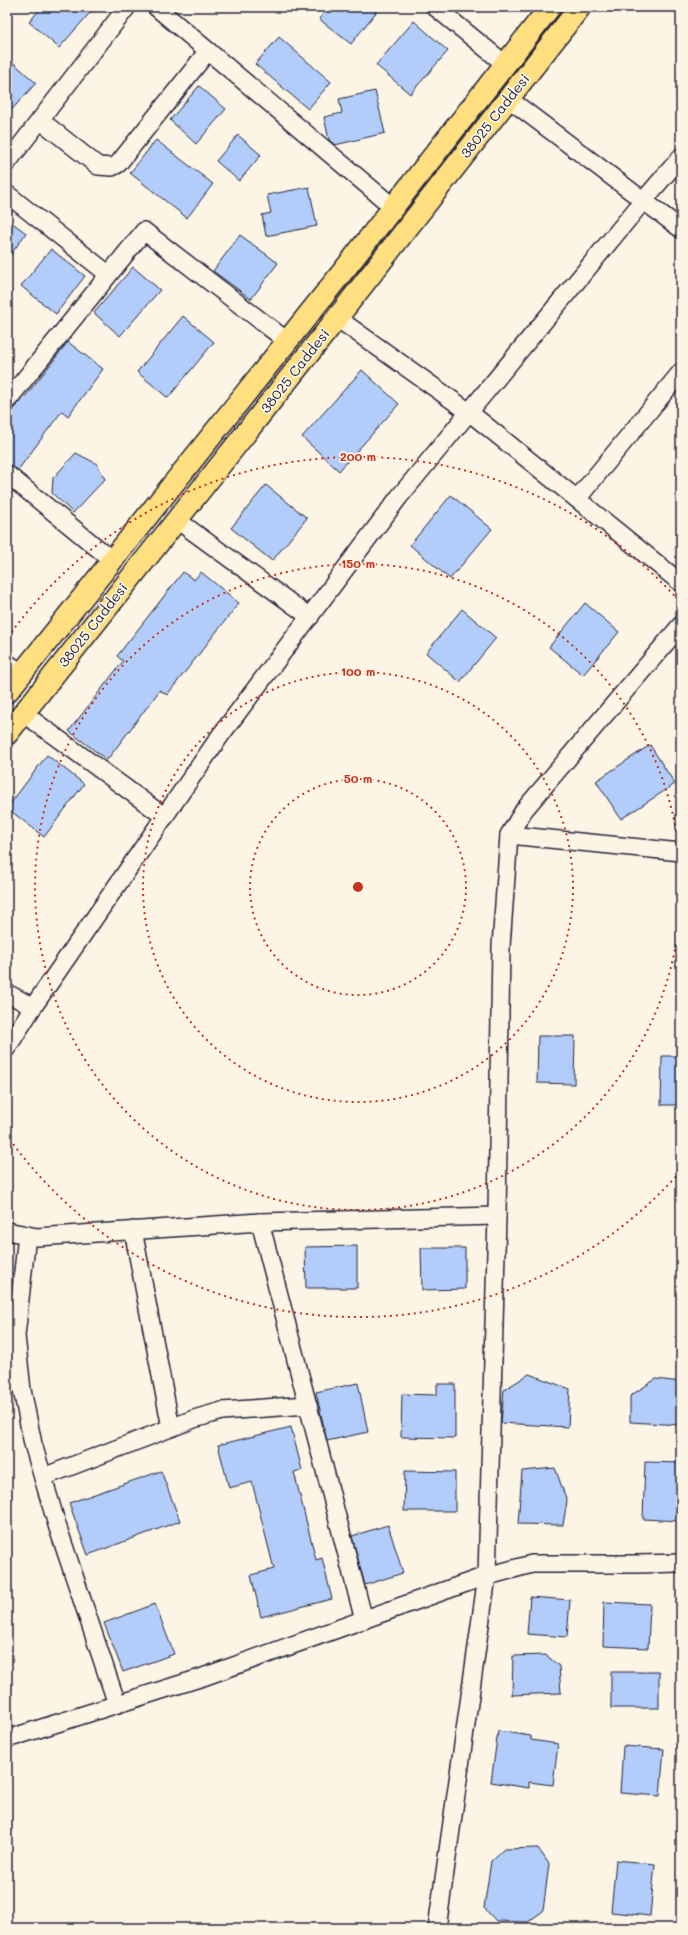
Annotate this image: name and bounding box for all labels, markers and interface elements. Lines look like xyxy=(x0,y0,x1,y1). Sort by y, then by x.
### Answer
street label: 38025 Caddesi xyxy=(456,70,533,162)
street label: 38025 Caddesi xyxy=(256,325,333,417)
text: 200 m xyxy=(340,448,376,464)
text: 150 m xyxy=(341,555,375,571)
street label: 38025 Caddesi xyxy=(54,579,131,671)
text: 100 m xyxy=(341,663,375,679)
text: 50 m xyxy=(344,770,372,786)
centre of rings xyxy=(351,880,365,894)

